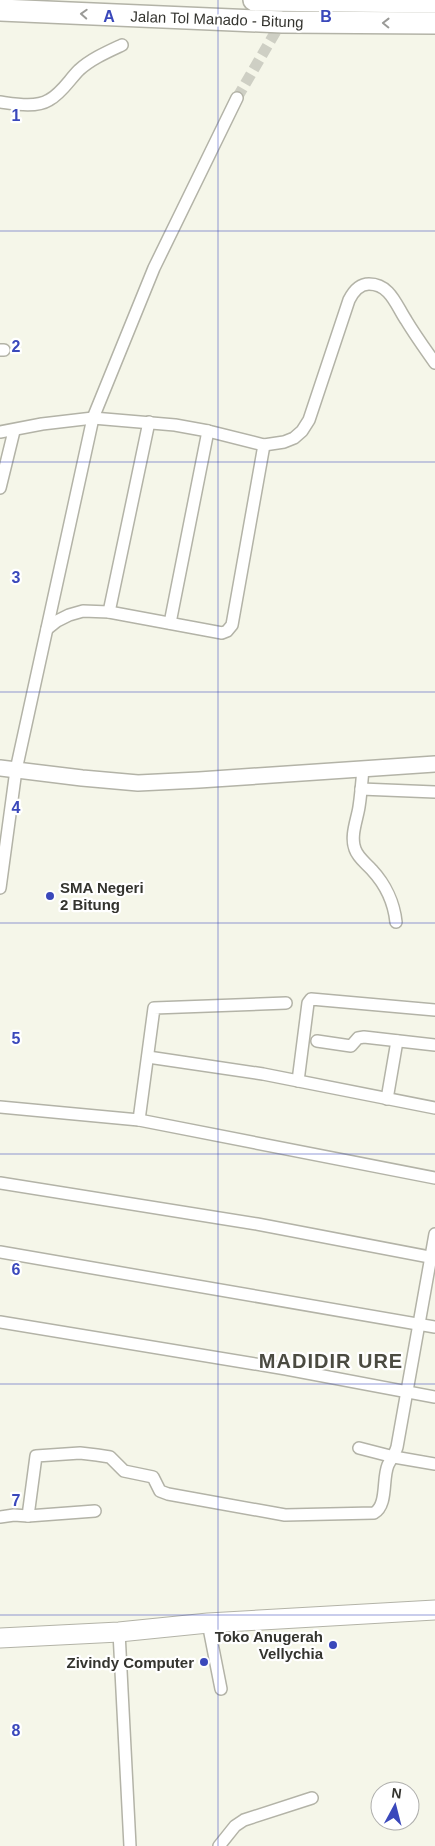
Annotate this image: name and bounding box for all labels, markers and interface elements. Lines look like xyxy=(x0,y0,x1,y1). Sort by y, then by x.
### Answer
street label: Jalan Tol Manado - Bitung xyxy=(130,7,304,31)
one-way arrow xyxy=(80,8,88,19)
text: A xyxy=(103,8,115,25)
text: B xyxy=(320,8,332,25)
one-way arrow xyxy=(382,18,390,28)
text: 1 xyxy=(12,107,21,124)
text: 2 xyxy=(12,338,21,355)
text: 3 xyxy=(12,569,21,586)
text: 4 xyxy=(12,799,21,816)
place label: SMA Negeri 2 Bitung xyxy=(60,879,144,913)
marker: SMA Negeri 2 Bitung xyxy=(44,890,56,902)
text: 5 xyxy=(12,1030,21,1047)
text: 6 xyxy=(12,1261,21,1278)
district label: MADIDIR URE xyxy=(259,1350,403,1372)
text: 7 xyxy=(12,1492,21,1509)
place label: Toko Anugerah Vellychia xyxy=(215,1628,324,1662)
marker: Toko Anugerah Vellychia xyxy=(327,1639,339,1651)
place label: Zivindy Computer xyxy=(66,1654,194,1671)
marker: Zivindy Computer xyxy=(198,1656,210,1668)
text: 8 xyxy=(12,1722,21,1739)
north arrow xyxy=(370,1781,420,1831)
text: N xyxy=(391,1785,403,1802)

